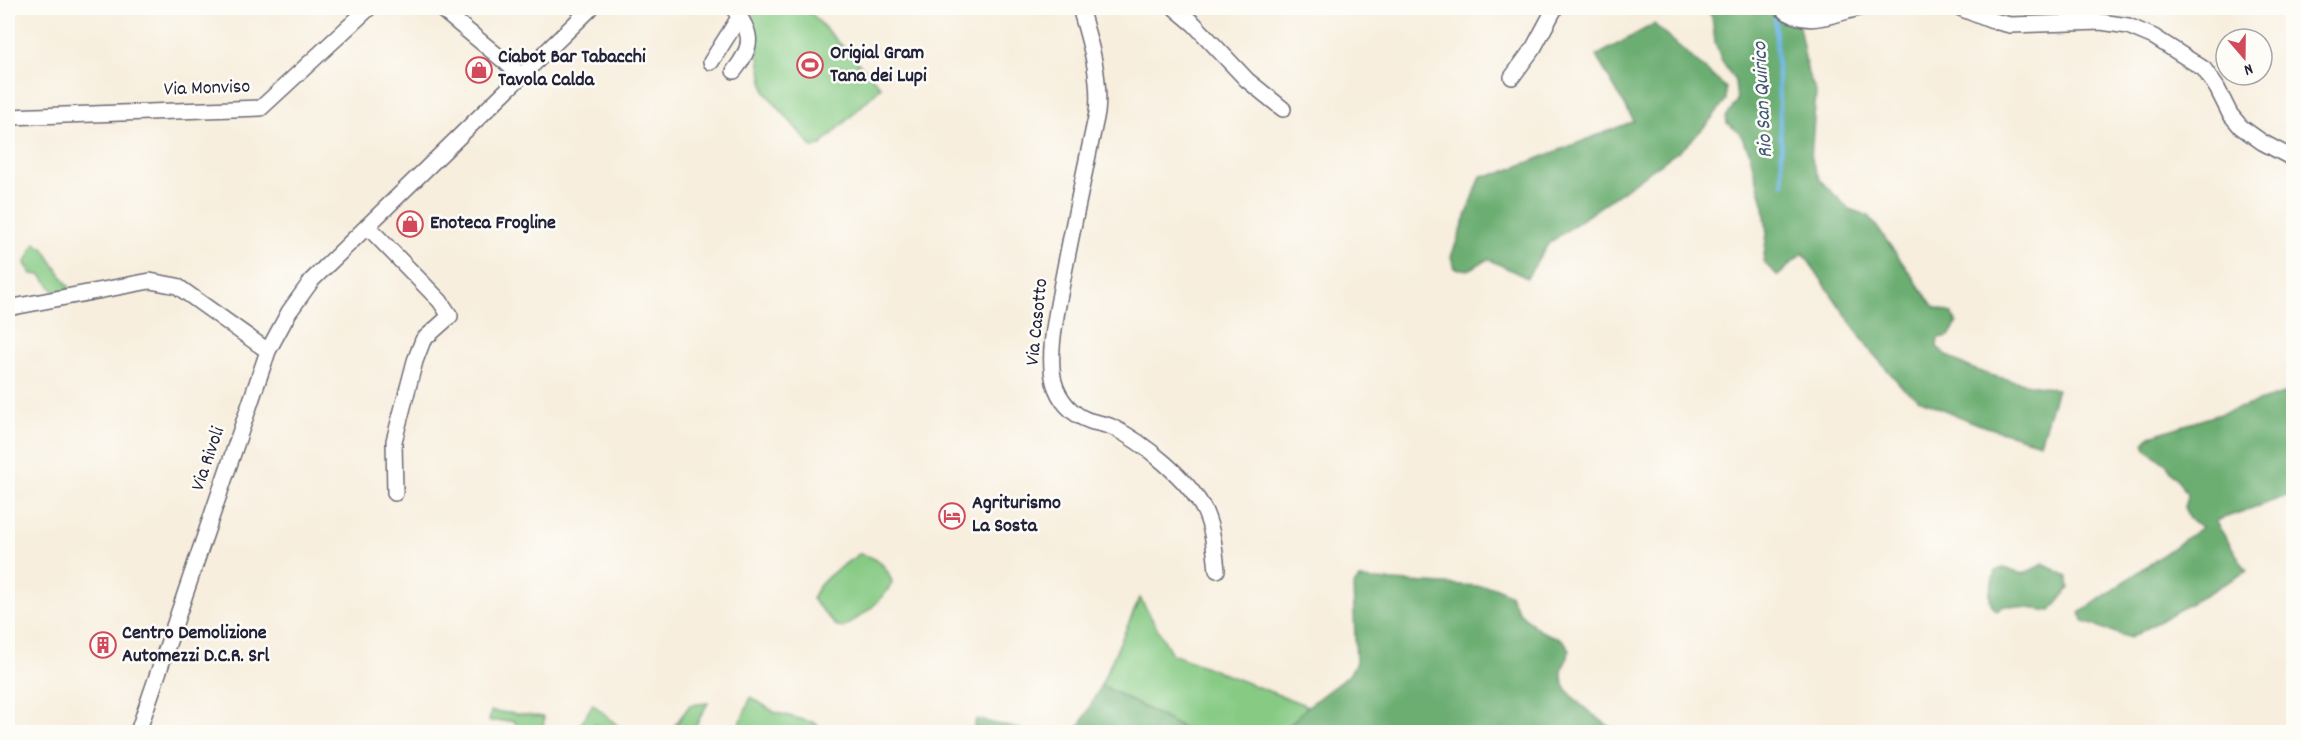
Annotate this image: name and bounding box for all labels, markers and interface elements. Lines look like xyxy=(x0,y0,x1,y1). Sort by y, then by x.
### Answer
north arrow xyxy=(2214,27,2274,87)
water label: Rio San Quirico xyxy=(1746,39,1782,159)
place label: Origial Gram Tana dei Lupi xyxy=(830,40,927,91)
place label: Ciabot Bar Tabacchi Tavola Calda xyxy=(498,44,646,95)
sports icon: Origial Gram Tana dei Lupi xyxy=(795,50,825,80)
shop icon: Ciabot Bar Tabacchi Tavola Calda xyxy=(464,55,494,85)
text: N xyxy=(2241,57,2256,81)
street label: Via Monviso xyxy=(163,73,251,104)
shop icon: Enoteca Frogline xyxy=(395,209,425,239)
place label: Enoteca Frogline xyxy=(430,210,556,238)
street label: Via Casotto xyxy=(1020,277,1057,367)
street label: Via Rivoli xyxy=(185,423,233,495)
place label: Agriturismo La Sosta xyxy=(972,490,1061,541)
hotel icon: Agriturismo La Sosta xyxy=(937,501,967,531)
place label: Centro Demolizione Automezzi D.C.R. Srl xyxy=(122,620,270,671)
building icon: Centro Demolizione Automezzi D.C.R. Srl xyxy=(88,630,118,660)

